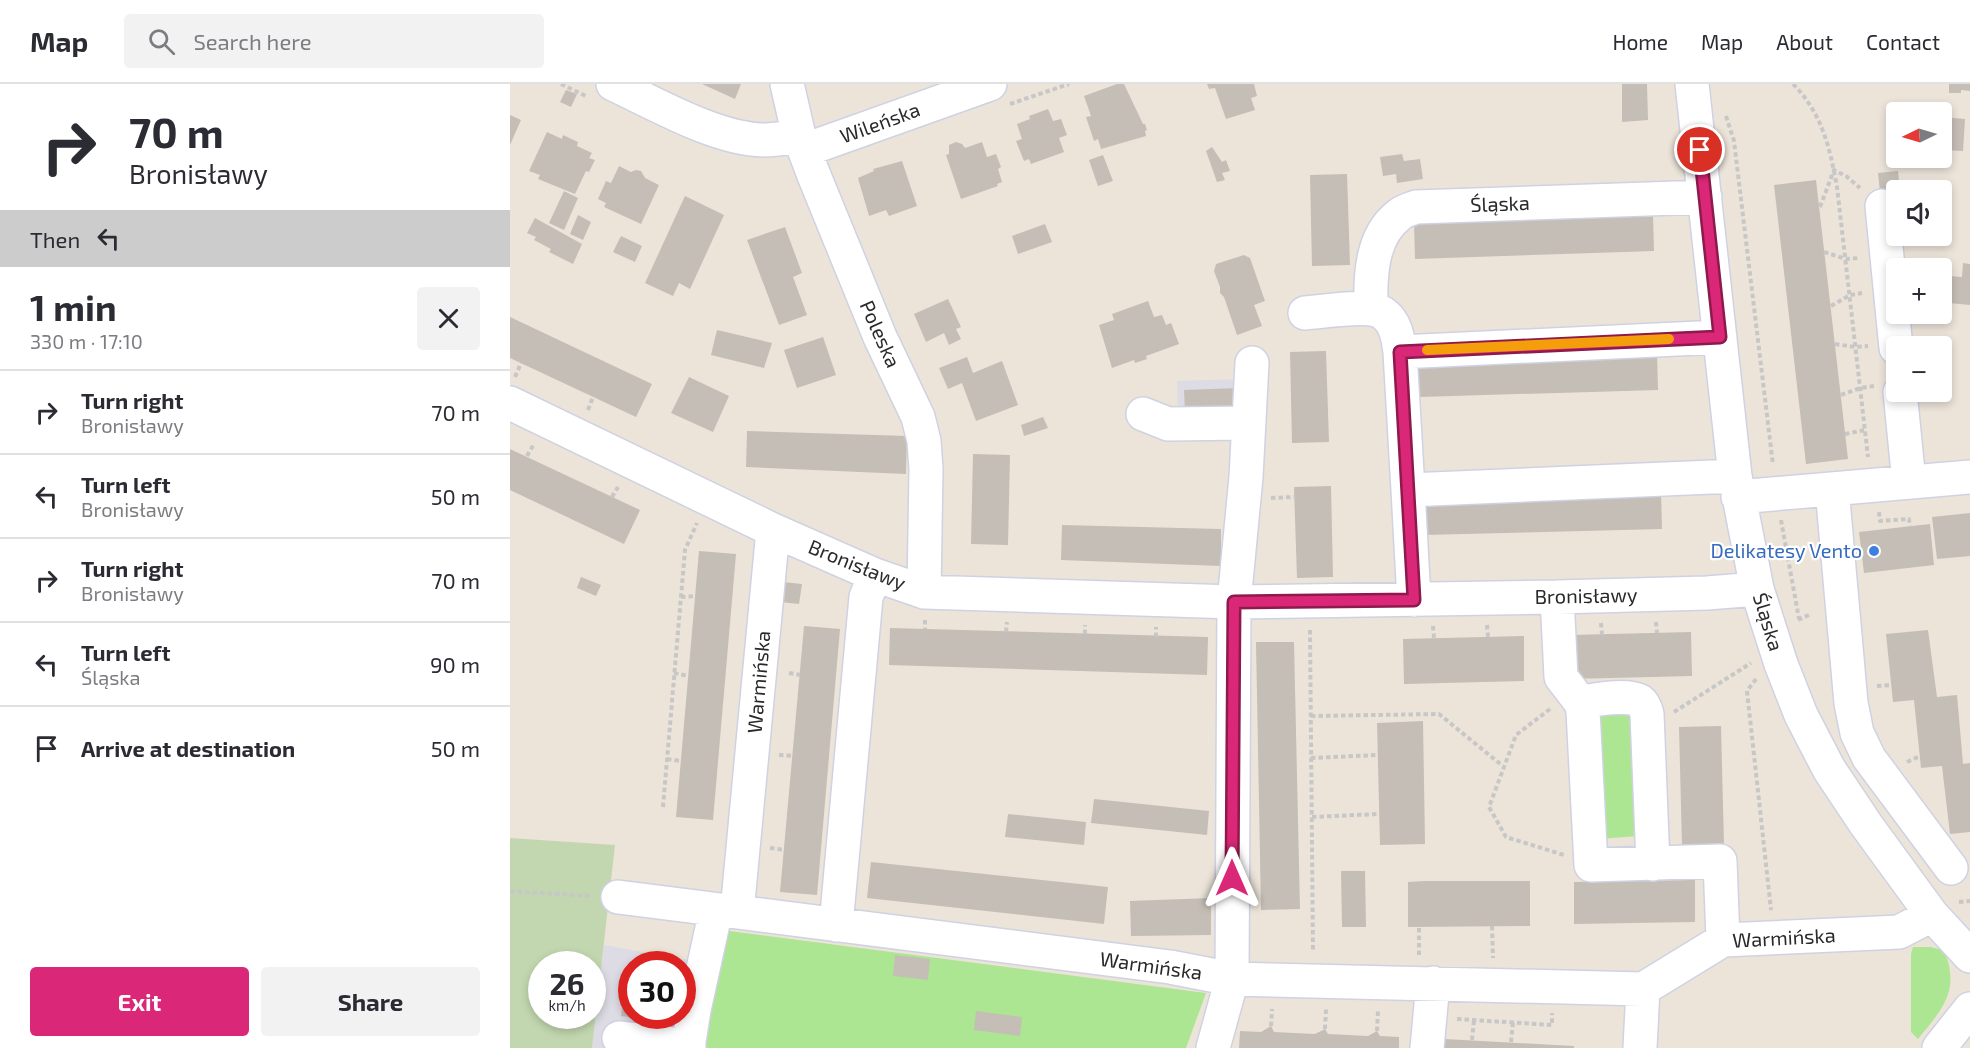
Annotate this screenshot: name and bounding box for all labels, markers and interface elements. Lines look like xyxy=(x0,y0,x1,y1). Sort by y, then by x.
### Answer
search box xyxy=(124,14,544,68)
text: Map xyxy=(30,24,88,58)
icon: search xyxy=(145,25,178,58)
text: Search here xyxy=(193,28,312,54)
text: Home xyxy=(1612,29,1668,54)
text: Map xyxy=(1701,29,1743,54)
text: About xyxy=(1776,29,1833,54)
text: Contact xyxy=(1866,29,1940,54)
street label: Wileńska xyxy=(836,96,923,148)
north arrow xyxy=(1886,102,1952,168)
map controls xyxy=(1886,102,1952,402)
text: 70 m xyxy=(129,106,224,156)
icon: right xyxy=(30,108,108,186)
pin xyxy=(1674,124,1725,175)
icon: arrive xyxy=(1683,133,1716,166)
text: Bronisławy xyxy=(129,157,268,189)
button: sound xyxy=(1886,180,1952,246)
street label: Śląska xyxy=(1470,190,1530,216)
icon: left xyxy=(92,222,125,255)
text: Then xyxy=(30,226,80,252)
button: + xyxy=(1886,258,1952,324)
text: 1 min xyxy=(30,285,117,328)
button: close xyxy=(417,287,480,350)
street label: Poleska xyxy=(856,296,906,371)
text: 330 m · 17:10 xyxy=(30,329,143,353)
button: − xyxy=(1886,336,1952,402)
text: Turn right xyxy=(81,387,183,413)
icon: right xyxy=(30,396,63,429)
text: 70 m xyxy=(431,399,480,425)
text: Bronisławy xyxy=(81,413,184,437)
text: Turn left xyxy=(81,471,170,497)
icon: left xyxy=(30,480,63,513)
text: 50 m xyxy=(431,483,480,509)
text: Bronisławy xyxy=(81,497,184,521)
street label: Bronisławy xyxy=(805,534,910,595)
place label: Delikatesy Vento xyxy=(1711,538,1862,562)
marker: Delikatesy Vento xyxy=(1867,544,1881,558)
text: Turn right xyxy=(81,555,183,581)
icon: right xyxy=(30,564,63,597)
text: 70 m xyxy=(431,567,480,593)
text: Bronisławy xyxy=(81,581,184,605)
street label: Bronisławy xyxy=(1534,582,1638,608)
street label: Śląska xyxy=(1749,590,1789,654)
street label: Warmińska xyxy=(742,629,774,734)
text: Turn left xyxy=(81,639,170,665)
icon: left xyxy=(30,648,63,681)
text: 90 m xyxy=(430,651,480,677)
text: Śląska xyxy=(81,665,140,689)
icon: arrive xyxy=(30,732,63,765)
text: Arrive at destination xyxy=(81,735,295,761)
text: 50 m xyxy=(431,735,480,761)
position arrow xyxy=(1200,846,1264,910)
street label: Warmińska xyxy=(1732,922,1836,952)
street label: Warmińska xyxy=(1098,946,1204,984)
speed limit sign: 30 xyxy=(618,951,696,1029)
text: 26 xyxy=(549,965,585,1001)
button: Exit xyxy=(30,967,249,1036)
button: Share xyxy=(261,967,480,1036)
text: km/h xyxy=(548,996,586,1014)

